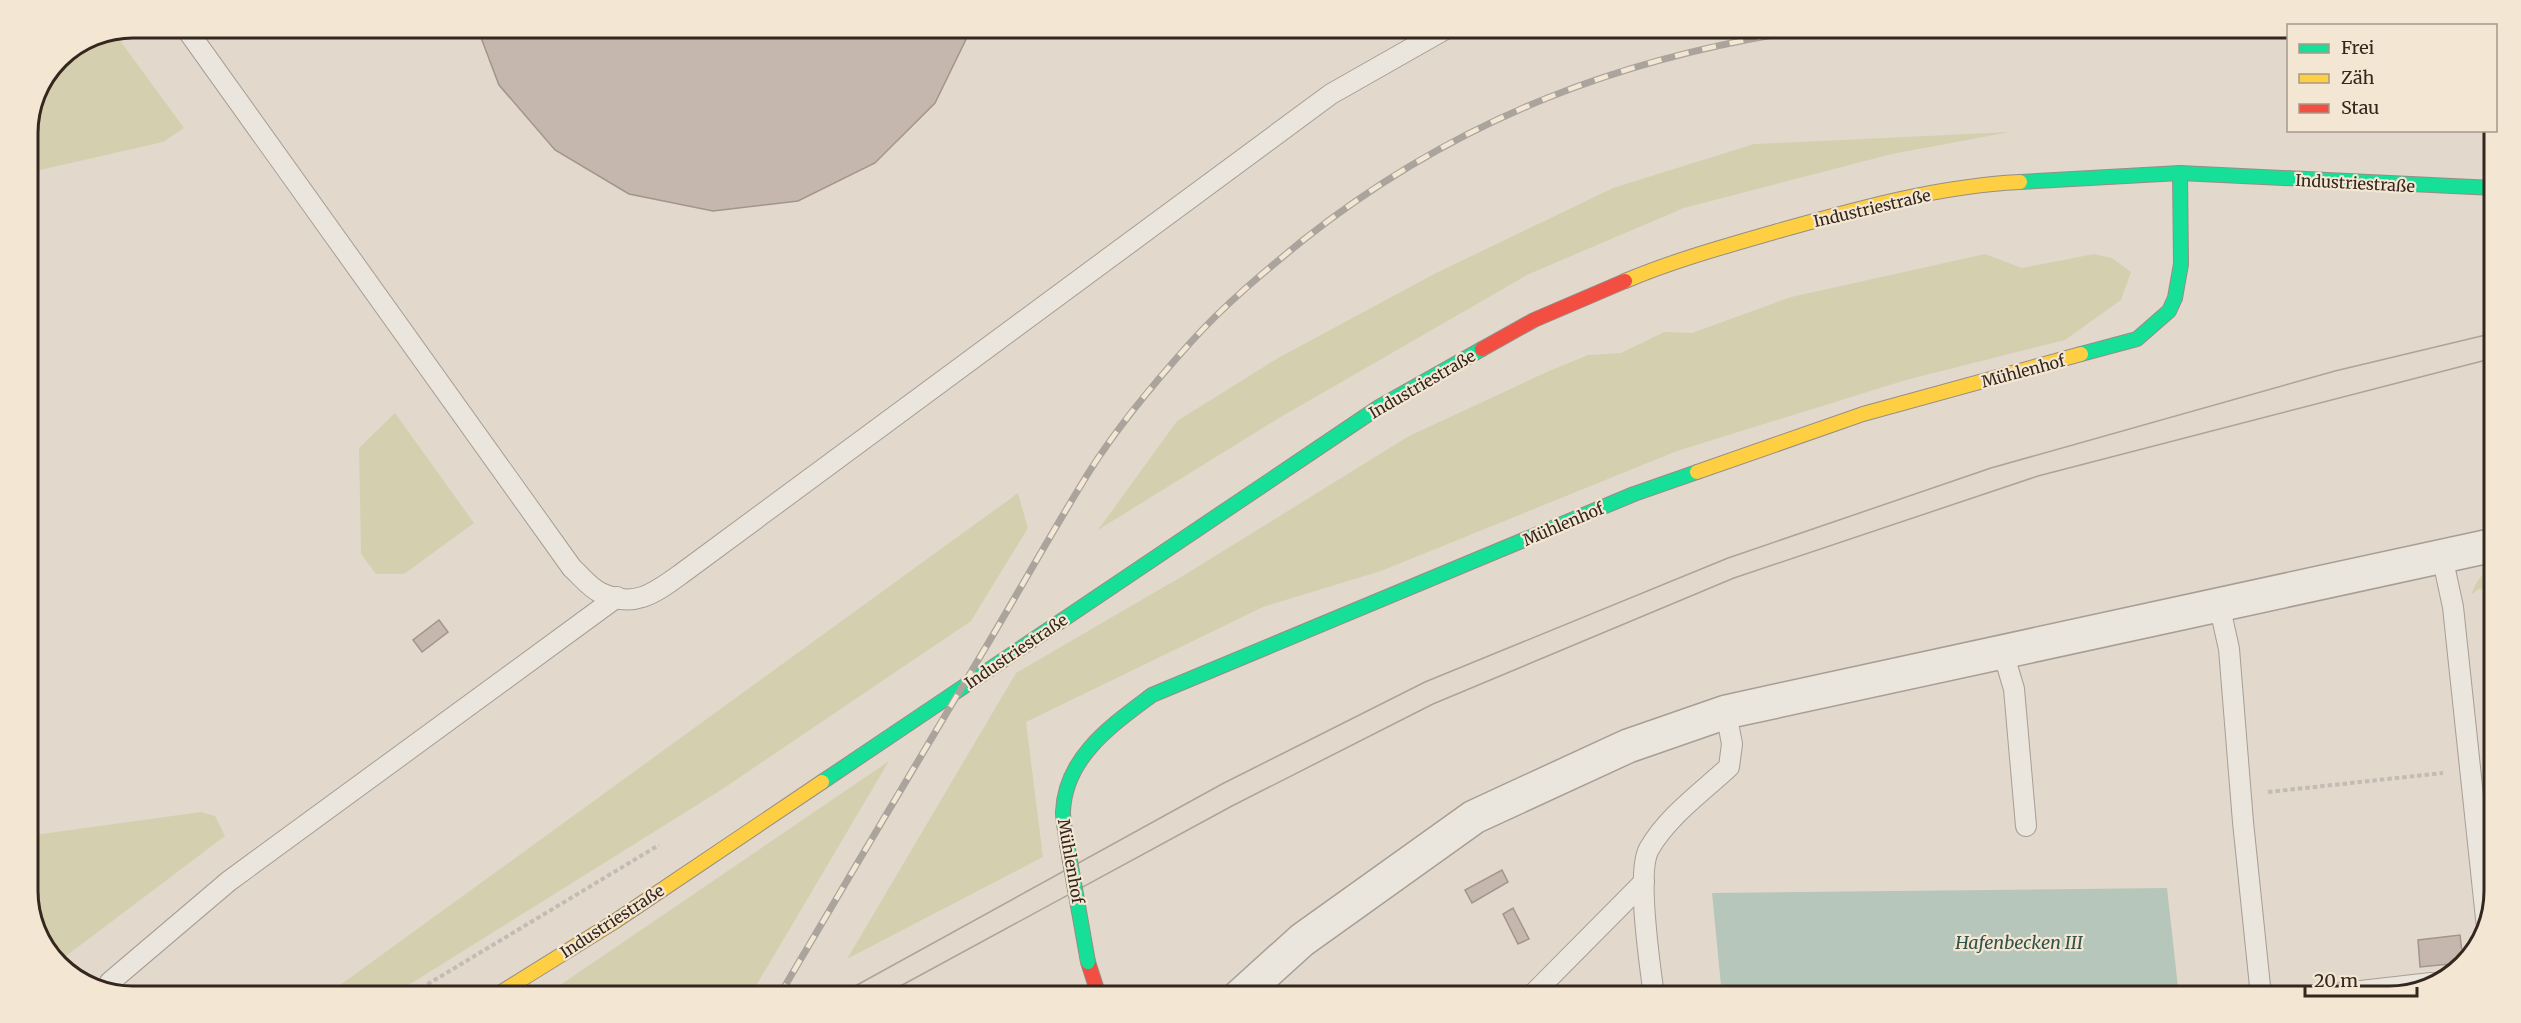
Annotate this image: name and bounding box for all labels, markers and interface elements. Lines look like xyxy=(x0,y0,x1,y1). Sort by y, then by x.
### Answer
legend xyxy=(2287,24,2497,132)
text: Frei xyxy=(2341,36,2375,59)
text: Zäh xyxy=(2341,66,2375,89)
text: Stau xyxy=(2341,96,2379,119)
street label: Industriestraße xyxy=(2295,170,2415,196)
street label: Industriestraße xyxy=(1811,185,1933,231)
street label: Industriestraße xyxy=(1365,345,1479,423)
street label: Mühlenhof xyxy=(1979,350,2068,392)
street label: Mühlenhof xyxy=(1520,498,1607,550)
street label: Industriestraße xyxy=(961,609,1071,693)
street label: Mühlenhof xyxy=(1054,817,1088,906)
street label: Industriestraße xyxy=(556,880,668,962)
water label: Hafenbecken III xyxy=(1954,931,2084,954)
scale bar xyxy=(2305,960,2418,998)
text: 20 m xyxy=(2314,969,2358,992)

